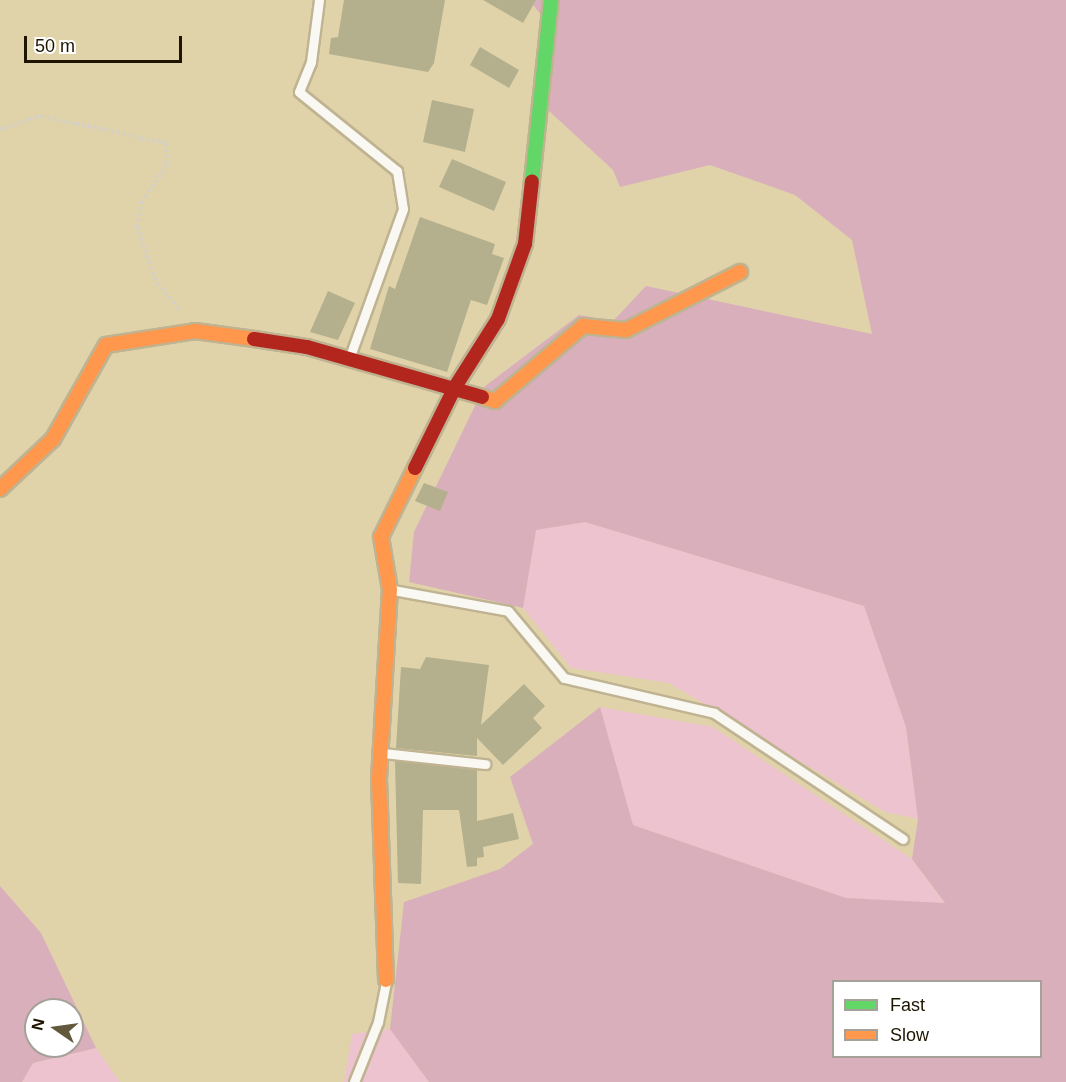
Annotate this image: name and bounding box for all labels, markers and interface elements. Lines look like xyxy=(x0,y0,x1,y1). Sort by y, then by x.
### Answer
scale bar xyxy=(27,24,184,62)
text: 50 m xyxy=(35,36,75,56)
legend xyxy=(832,980,1042,1058)
text: Fast xyxy=(890,995,925,1015)
north arrow xyxy=(24,998,84,1058)
text: N xyxy=(28,1017,48,1032)
text: Slow xyxy=(890,1025,929,1045)

